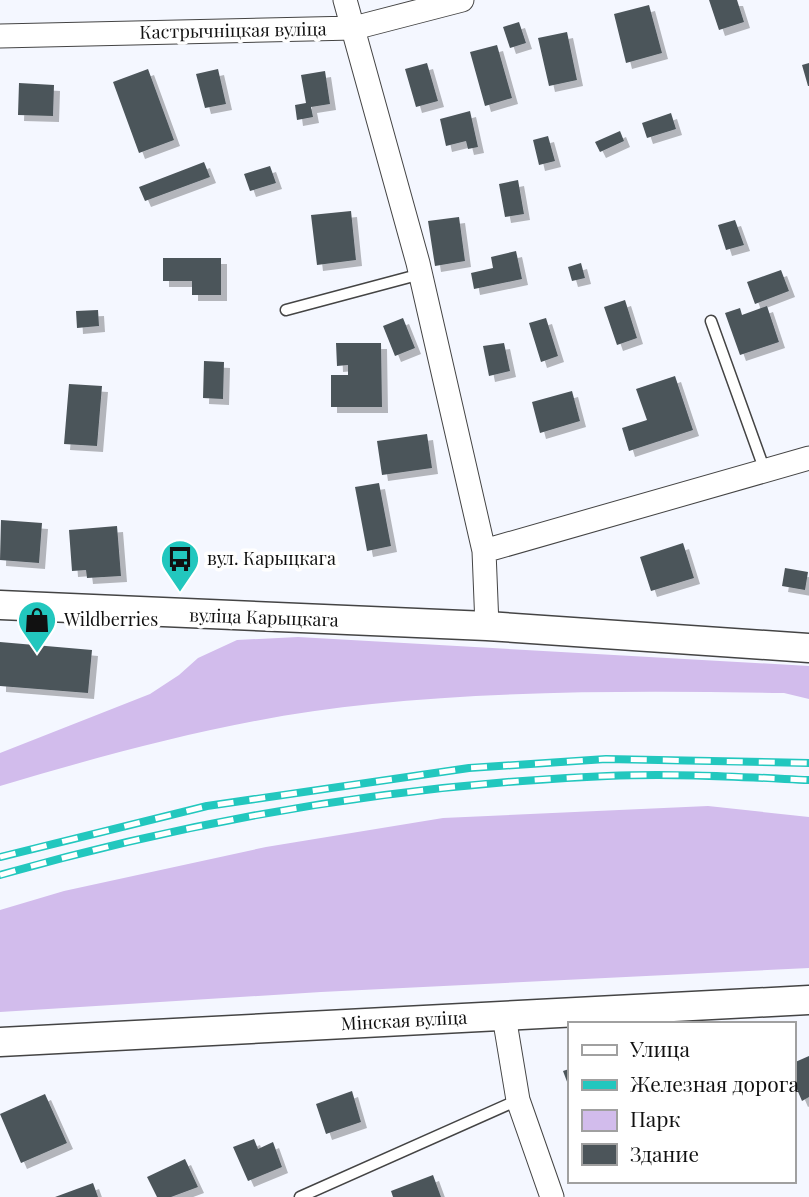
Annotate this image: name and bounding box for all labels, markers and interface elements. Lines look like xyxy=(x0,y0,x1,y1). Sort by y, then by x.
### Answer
street label: Кастрычніцкая вуліца xyxy=(139,16,327,44)
bus stop icon: вул. Карыцкага xyxy=(159,538,201,593)
place label: вул. Карыцкага xyxy=(207,546,336,570)
shop icon: Wildberries xyxy=(16,599,58,654)
street label: вуліца Карыцкага xyxy=(189,602,339,632)
place label: Wildberries xyxy=(63,607,158,631)
street label: Мінская вуліца xyxy=(340,1005,468,1035)
legend xyxy=(568,1022,795,1183)
text: Улица xyxy=(629,1034,691,1062)
text: Железная дорога xyxy=(630,1069,799,1097)
text: Парк xyxy=(630,1104,680,1132)
text: Здание xyxy=(630,1139,699,1167)

